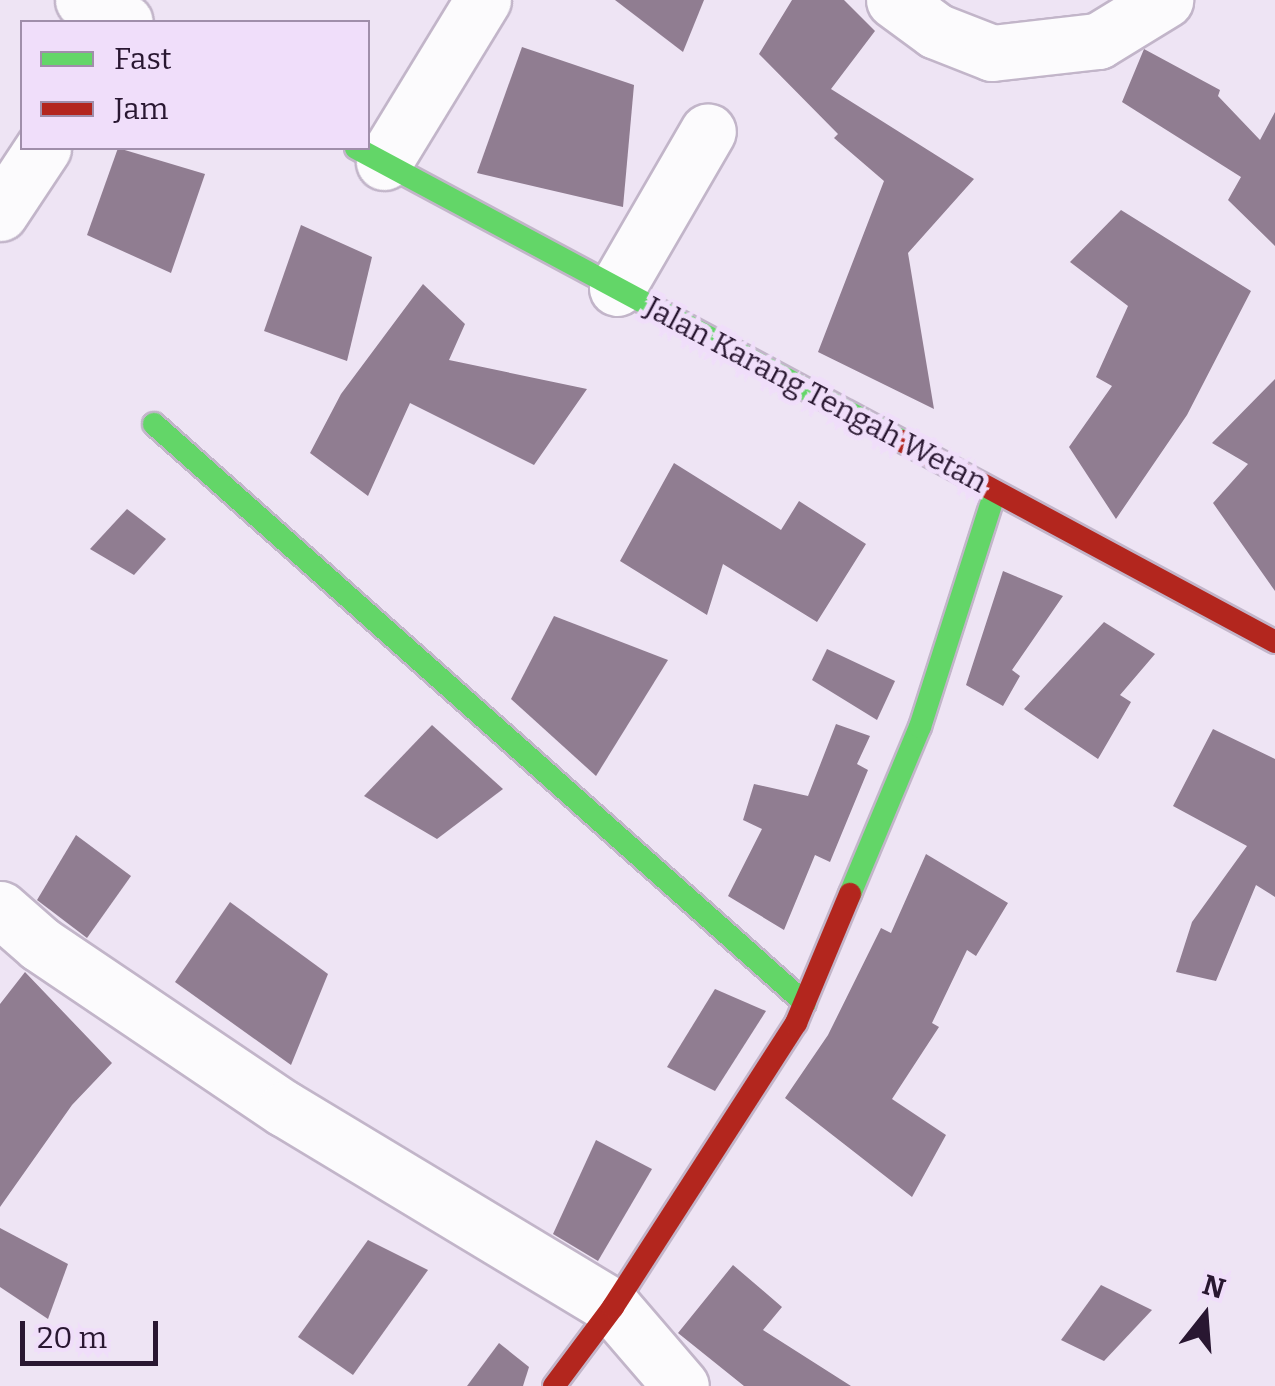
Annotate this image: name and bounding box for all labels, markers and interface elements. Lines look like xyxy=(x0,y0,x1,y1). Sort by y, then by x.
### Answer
legend xyxy=(20,20,370,150)
text: Fast xyxy=(114,41,172,77)
text: Jam xyxy=(114,91,168,127)
street label: Jalan Karang Tengah Wetan xyxy=(639,289,993,501)
north arrow xyxy=(1155,1266,1255,1366)
text: N xyxy=(1199,1268,1229,1306)
scale bar xyxy=(25,1301,162,1363)
text: 20 m xyxy=(37,1320,107,1356)

